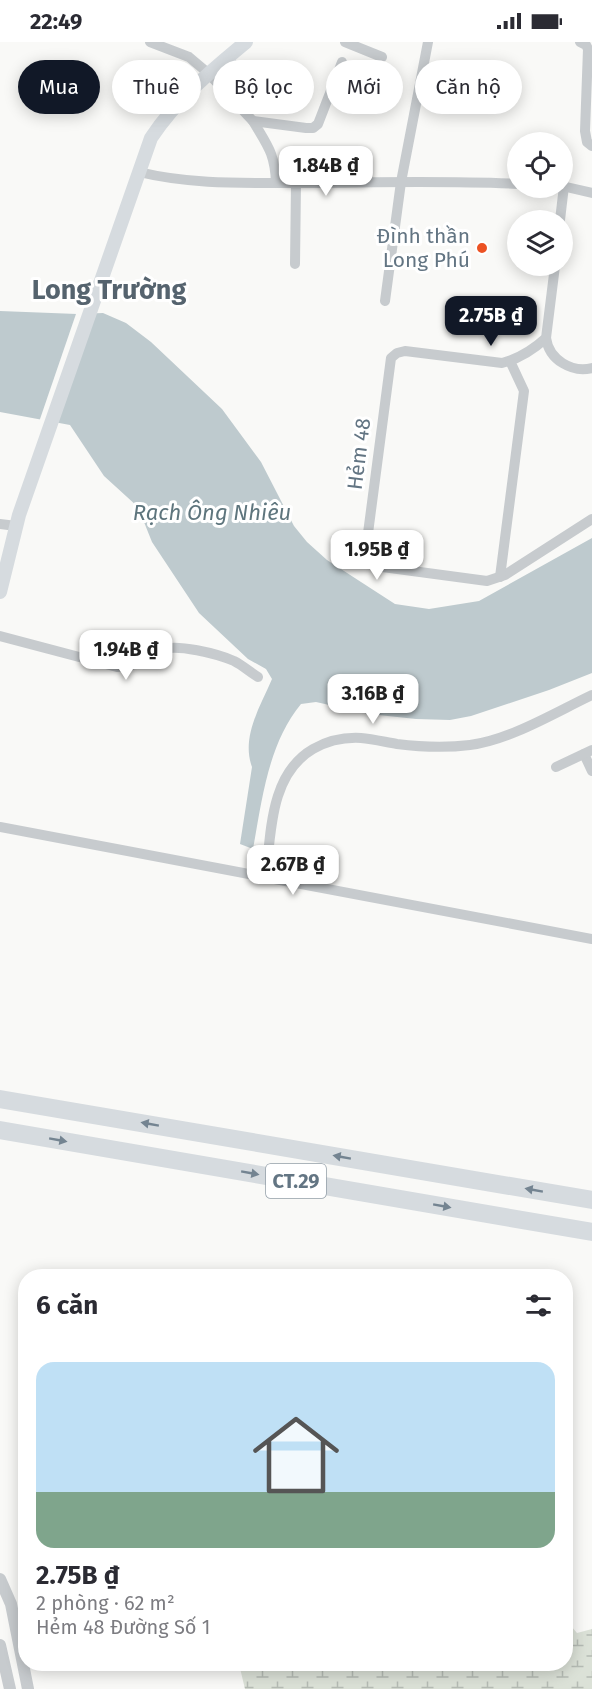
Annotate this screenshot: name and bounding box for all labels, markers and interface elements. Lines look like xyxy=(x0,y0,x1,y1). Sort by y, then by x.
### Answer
text: 22:49 xyxy=(30,8,82,35)
chip: Mua xyxy=(18,60,100,114)
chip: Thuê xyxy=(112,60,201,114)
chip: Bộ lọc xyxy=(213,60,314,114)
chip: Mới xyxy=(326,60,403,114)
chip: Căn hộ xyxy=(415,60,522,114)
map controls xyxy=(507,132,573,276)
button: locate xyxy=(507,132,573,198)
pin: 1.84B ₫ xyxy=(271,146,381,197)
text: 1.84B ₫ xyxy=(293,153,359,177)
button: layers xyxy=(507,210,573,276)
place label: Đình thần Long Phú xyxy=(377,223,470,273)
marker: Đình thần Long Phú xyxy=(475,241,489,255)
district label: Long Trường xyxy=(32,274,186,306)
pin: 2.75B ₫ xyxy=(436,296,546,347)
text: 2.75B ₫ xyxy=(459,303,523,327)
street label: Hẻm 48 xyxy=(342,417,376,491)
water label: Rạch Ông Nhiêu xyxy=(133,499,291,526)
pin: 1.95B ₫ xyxy=(322,530,432,581)
text: 1.95B ₫ xyxy=(345,537,409,561)
pin: 1.94B ₫ xyxy=(71,630,181,681)
text: 1.94B ₫ xyxy=(93,637,159,661)
pin: 3.16B ₫ xyxy=(318,674,428,725)
text: 3.16B ₫ xyxy=(342,681,405,705)
pin: 2.67B ₫ xyxy=(238,845,348,896)
text: 2.67B ₫ xyxy=(261,852,325,876)
one-way arrow xyxy=(140,1120,159,1129)
one-way arrow xyxy=(48,1136,67,1145)
one-way arrow xyxy=(333,1152,352,1161)
road number: CT.29 xyxy=(266,1164,326,1198)
one-way arrow xyxy=(241,1169,260,1178)
one-way arrow xyxy=(525,1185,544,1194)
one-way arrow xyxy=(433,1202,452,1211)
icon: filters xyxy=(522,1289,555,1322)
text: 6 căn xyxy=(36,1290,98,1321)
icon: home xyxy=(242,1401,350,1509)
text: 2.75B ₫ xyxy=(36,1560,120,1591)
text: 2 phòng · 62 m² xyxy=(36,1591,175,1615)
text: Hẻm 48 Đường Số 1 xyxy=(36,1615,211,1639)

